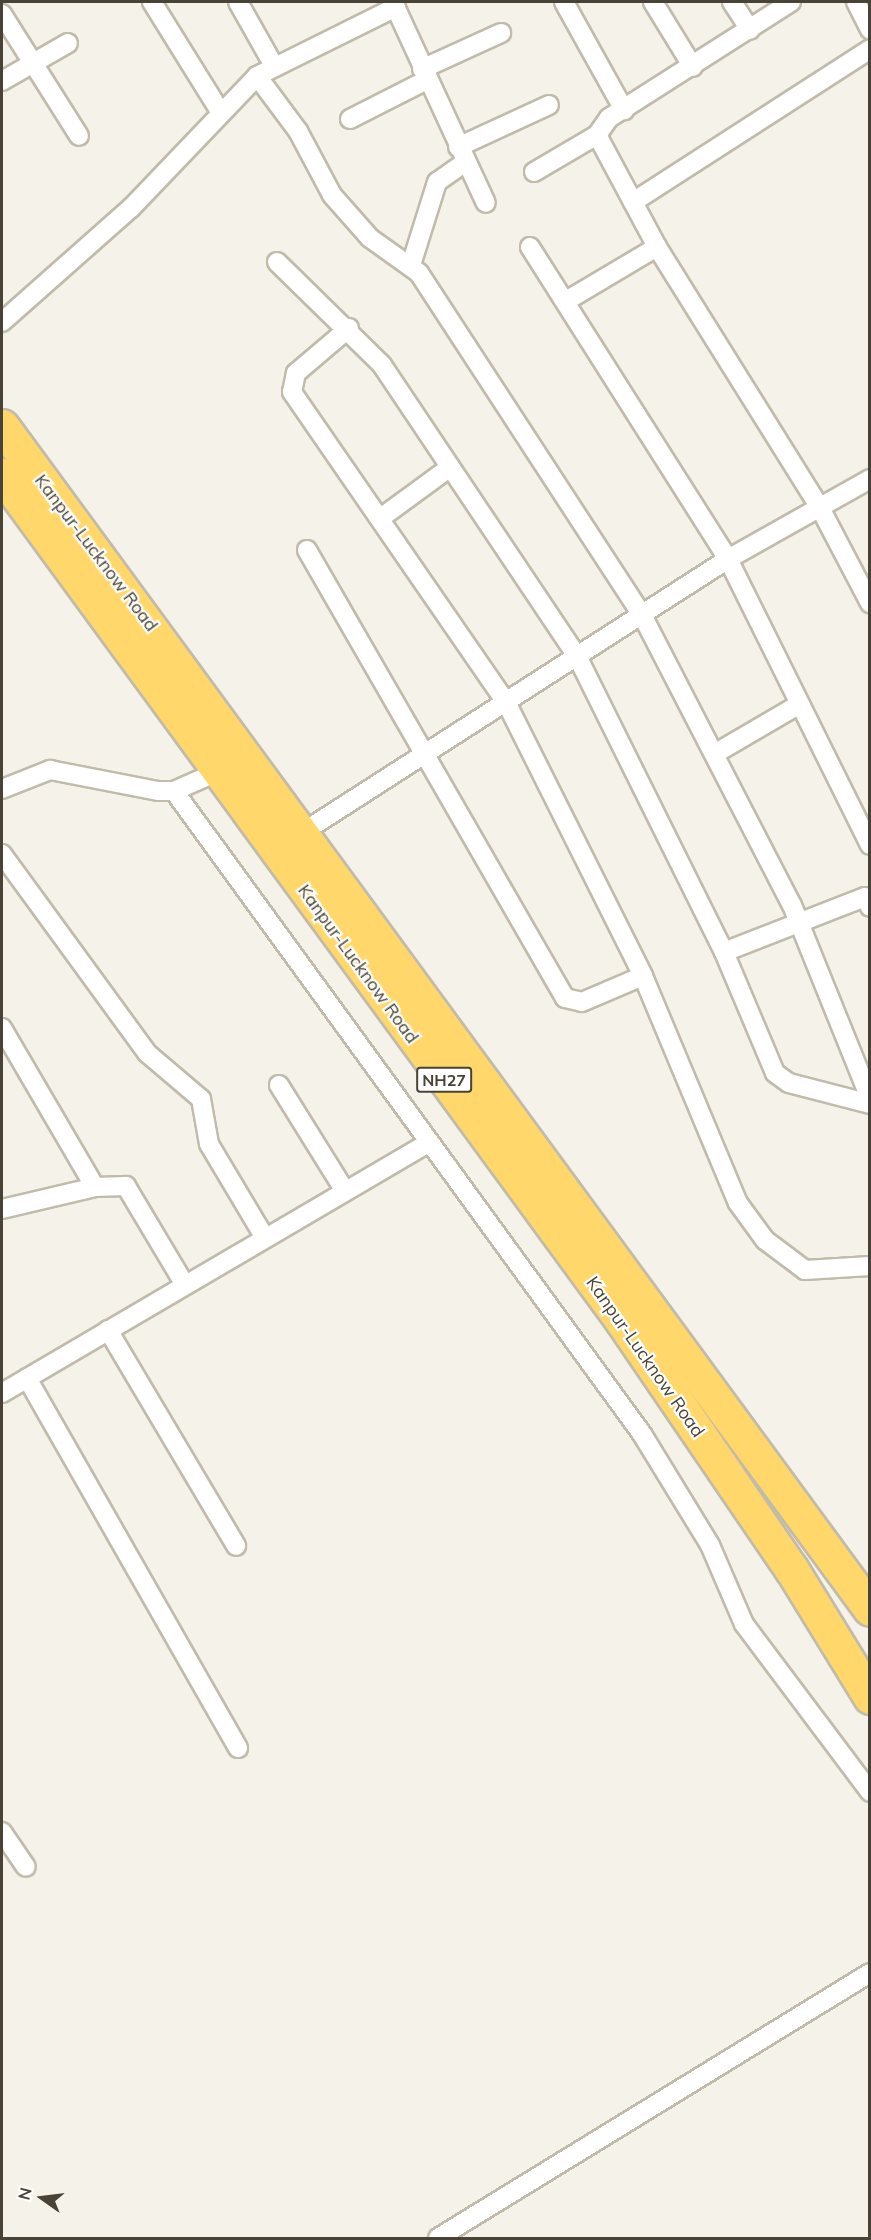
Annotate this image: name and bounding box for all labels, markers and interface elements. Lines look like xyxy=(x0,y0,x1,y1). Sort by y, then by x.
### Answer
street label: Kanpur-Lucknow Road xyxy=(30,470,162,636)
street label: Kanpur-Lucknow Road xyxy=(293,880,423,1048)
road number: NH27 xyxy=(416,1067,472,1093)
street label: Kanpur-Lucknow Road xyxy=(581,1273,709,1441)
north arrow xyxy=(12,2168,72,2228)
text: N xyxy=(13,2185,36,2202)

